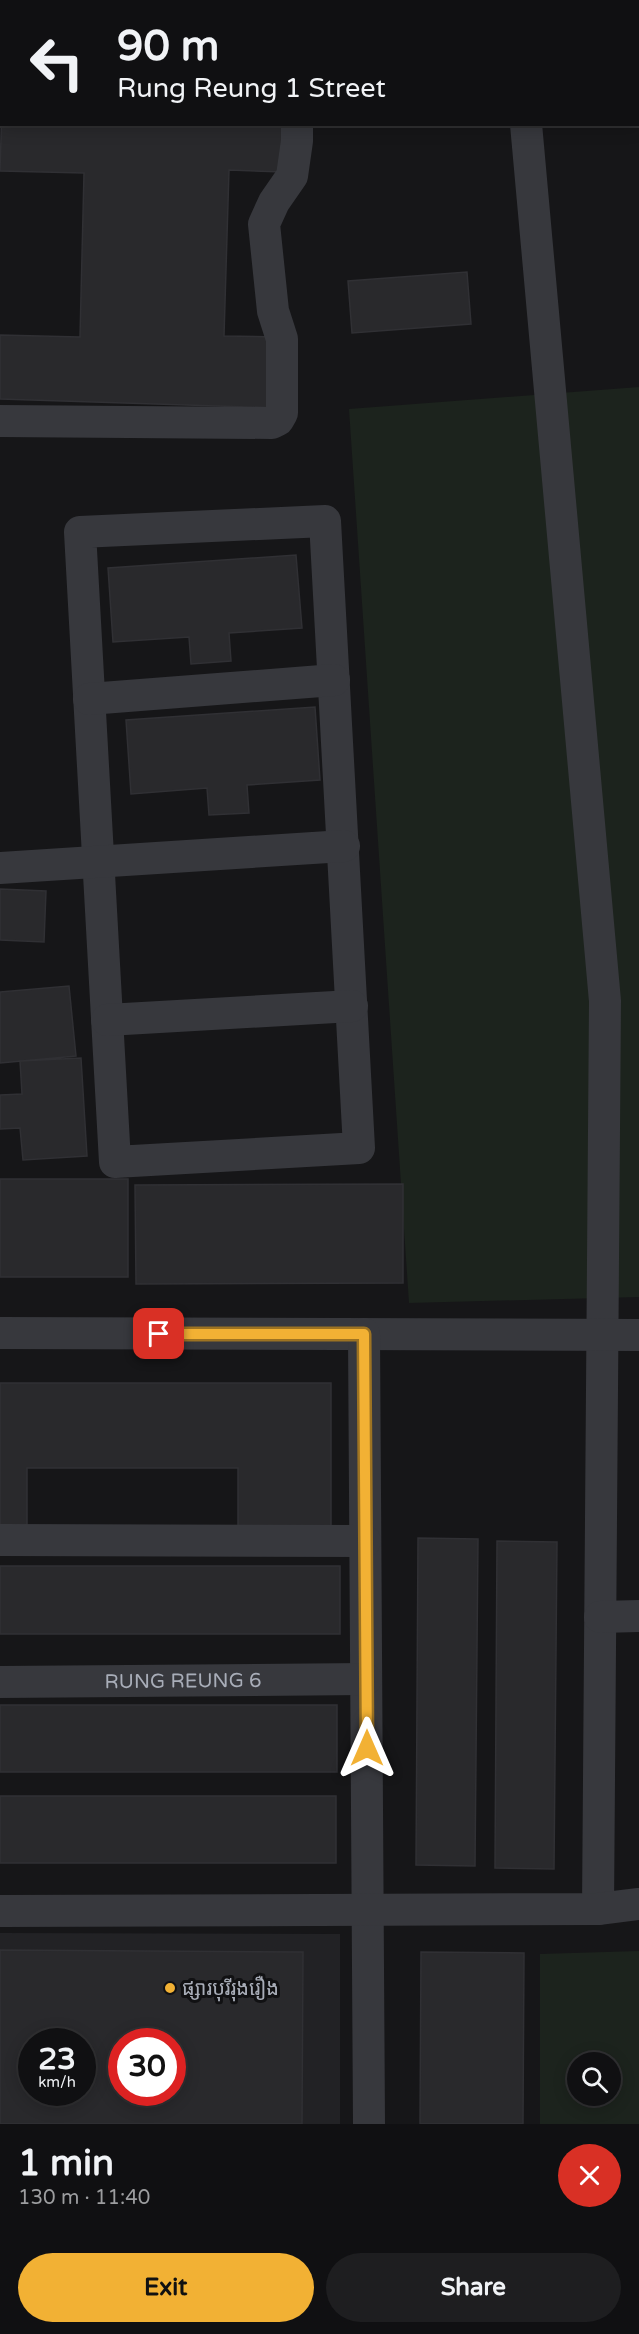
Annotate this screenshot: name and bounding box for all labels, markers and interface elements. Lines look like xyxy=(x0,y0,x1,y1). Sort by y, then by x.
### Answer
text: 90 m xyxy=(117,21,219,72)
icon: left xyxy=(18,24,96,102)
text: Rung Reung 1 Street xyxy=(117,72,386,105)
pin xyxy=(133,1308,184,1359)
icon: arrive xyxy=(142,1317,175,1350)
street label: RUNG REUNG 6 xyxy=(104,1669,262,1694)
position arrow xyxy=(335,1716,399,1780)
place label: ផ្សារបុរីរុងរឿង xyxy=(182,1975,279,2002)
marker: ផ្សារបុរីរុងរឿង xyxy=(163,1981,177,1995)
speed limit sign: 30 xyxy=(108,2028,186,2106)
text: 23 xyxy=(38,2041,76,2078)
map controls xyxy=(567,2052,621,2106)
button: search xyxy=(567,2052,621,2106)
text: km/h xyxy=(38,2073,76,2091)
text: 1 min xyxy=(18,2142,114,2185)
button: close xyxy=(558,2144,621,2207)
text: 130 m · 11:40 xyxy=(18,2186,150,2210)
button: Exit xyxy=(18,2253,314,2322)
button: Share xyxy=(326,2253,621,2322)

